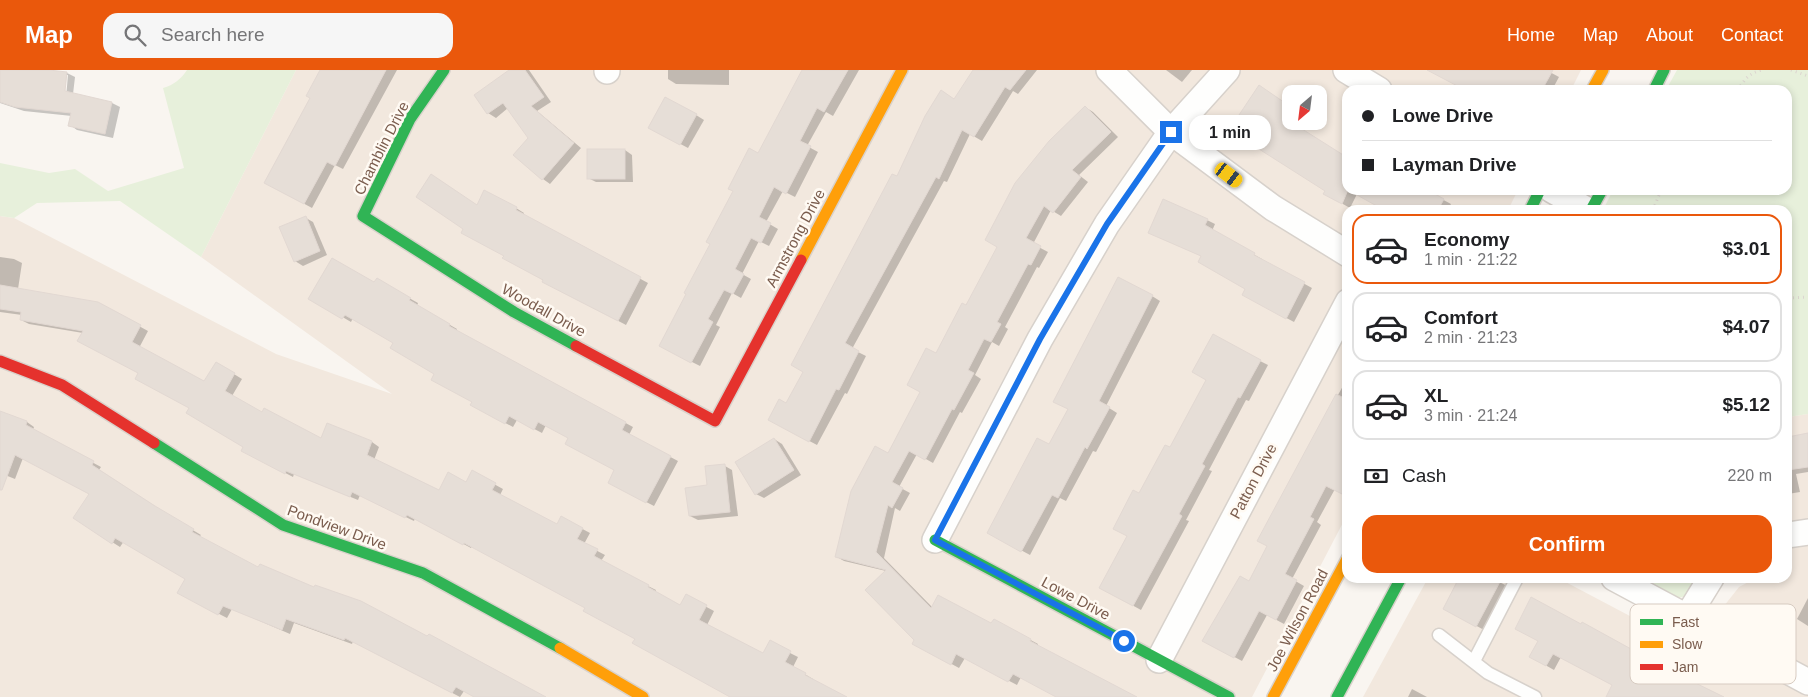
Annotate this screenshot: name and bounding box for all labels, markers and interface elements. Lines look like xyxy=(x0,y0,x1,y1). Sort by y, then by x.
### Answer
search box xyxy=(103,13,453,58)
text: Map xyxy=(25,21,73,48)
icon: search xyxy=(121,21,149,49)
text: Search here xyxy=(161,24,265,45)
text: Home xyxy=(1507,25,1555,45)
text: Map xyxy=(1583,25,1618,45)
text: About xyxy=(1646,25,1693,45)
text: Contact xyxy=(1721,25,1783,45)
north arrow xyxy=(1282,85,1328,130)
map controls xyxy=(1282,85,1327,130)
street label: Chamblin Drive xyxy=(350,98,412,198)
text: Lowe Drive xyxy=(1392,105,1493,126)
callout: 1 min xyxy=(1188,114,1271,150)
route end xyxy=(1160,121,1182,143)
text: 1 min xyxy=(1209,124,1251,141)
text: Layman Drive xyxy=(1392,154,1517,175)
car xyxy=(1212,160,1245,190)
street label: Armstrong Drive xyxy=(762,186,828,290)
icon: car xyxy=(1364,227,1409,272)
text: Economy xyxy=(1424,229,1510,250)
text: $3.01 xyxy=(1722,238,1770,259)
text: 1 min · 21:22 xyxy=(1424,251,1517,268)
street label: Woodall Drive xyxy=(499,280,589,340)
icon: car xyxy=(1364,305,1409,350)
text: Comfort xyxy=(1424,307,1498,328)
text: $4.07 xyxy=(1722,316,1770,337)
text: 2 min · 21:23 xyxy=(1424,329,1517,346)
icon: car xyxy=(1364,383,1409,428)
text: XL xyxy=(1424,385,1448,406)
text: $5.12 xyxy=(1722,394,1770,415)
text: 3 min · 21:24 xyxy=(1424,407,1517,424)
street label: Patton Drive xyxy=(1226,441,1280,521)
icon: cash xyxy=(1362,462,1390,490)
text: Cash xyxy=(1402,465,1446,486)
text: 220 m xyxy=(1728,467,1772,484)
street label: Pondview Drive xyxy=(285,501,389,553)
button: Confirm xyxy=(1362,515,1772,573)
street label: Joe Wilson Road xyxy=(1263,566,1331,674)
street label: Lowe Drive xyxy=(1039,573,1113,623)
legend xyxy=(1630,604,1796,684)
text: Fast xyxy=(1672,614,1699,630)
route start xyxy=(1113,630,1135,652)
text: Slow xyxy=(1672,636,1703,652)
text: Jam xyxy=(1672,659,1698,675)

